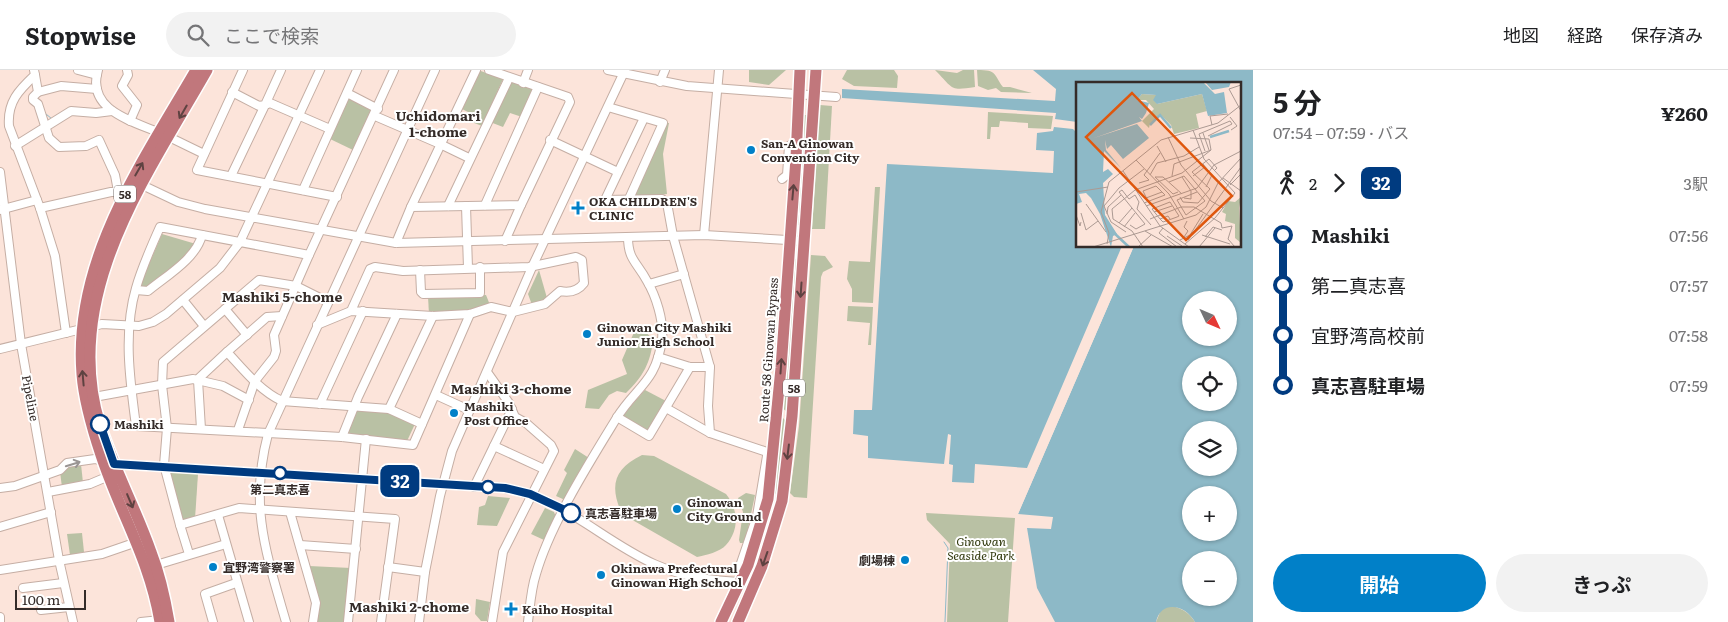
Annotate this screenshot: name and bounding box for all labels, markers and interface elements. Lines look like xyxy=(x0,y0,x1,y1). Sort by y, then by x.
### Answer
search box xyxy=(166,12,516,57)
text: Stopwise xyxy=(25,17,136,52)
icon: search xyxy=(184,21,212,49)
text: ここで検索 xyxy=(224,21,319,49)
text: 地図 xyxy=(1503,21,1539,48)
text: 経路 xyxy=(1567,21,1603,48)
text: 保存済み xyxy=(1631,21,1703,48)
text: 5 分 xyxy=(1273,80,1322,122)
inset map xyxy=(1076,82,1240,248)
text: ¥260 xyxy=(1661,99,1708,127)
one-way arrow xyxy=(178,105,188,119)
district label: Uchidomari 1-chome xyxy=(395,105,481,141)
text: 07:54 – 07:59 · バス xyxy=(1273,120,1409,144)
place label: San-A Ginowan Convention City xyxy=(761,134,860,166)
marker: San-A Ginowan Convention City xyxy=(745,144,757,156)
one-way arrow xyxy=(134,162,144,177)
icon: walk xyxy=(1273,169,1301,197)
icon: forward xyxy=(1325,169,1353,197)
text: 32 xyxy=(1371,169,1391,196)
text: 2 xyxy=(1309,171,1317,195)
text: 3駅 xyxy=(1683,171,1708,195)
one-way arrow xyxy=(788,184,798,200)
road number: 58 xyxy=(114,186,136,202)
place label: OKA CHILDREN'S CLINIC xyxy=(589,192,697,224)
marker: OKA CHILDREN'S CLINIC xyxy=(571,201,585,215)
text: Mashiki xyxy=(1311,221,1390,249)
text: 07:56 xyxy=(1669,223,1708,247)
text: 第二真志喜 xyxy=(1311,271,1406,299)
text: 07:57 xyxy=(1669,273,1708,297)
street label: Route 58 Ginowan Bypass xyxy=(754,276,782,423)
one-way arrow xyxy=(796,281,805,297)
district label: Mashiki 5-chome xyxy=(222,286,342,306)
north arrow xyxy=(1182,291,1238,346)
map controls xyxy=(1182,291,1237,606)
place label: Ginowan City Mashiki Junior High School xyxy=(597,318,732,350)
text: 宜野湾高校前 xyxy=(1311,321,1425,349)
text: 07:58 xyxy=(1669,323,1708,347)
marker: Ginowan City Mashiki Junior High School xyxy=(581,328,593,340)
button: locate xyxy=(1182,356,1237,411)
one-way arrow xyxy=(776,358,785,374)
one-way arrow xyxy=(78,370,87,386)
text: 真志喜駐車場 xyxy=(1311,371,1425,399)
street label: Pipeline xyxy=(18,373,44,423)
text: 07:59 xyxy=(1669,373,1708,397)
district label: Mashiki 3-chome xyxy=(451,378,572,398)
road number: 58 xyxy=(783,380,805,396)
place label: Mashiki Post Office xyxy=(464,397,529,429)
marker: Mashiki Post Office xyxy=(448,407,460,419)
marker: Mashiki xyxy=(90,414,110,434)
place label: Mashiki xyxy=(114,415,164,433)
button: layers xyxy=(1182,421,1237,476)
one-way arrow xyxy=(783,443,793,459)
one-way arrow xyxy=(65,458,81,468)
line badge: 32 xyxy=(378,465,422,497)
marker: 第二真志喜 xyxy=(273,466,287,480)
text: 32 xyxy=(390,467,410,494)
place label: 第二真志喜 xyxy=(250,480,310,498)
unlabelled marker xyxy=(481,480,495,494)
button: + xyxy=(1182,486,1237,541)
one-way arrow xyxy=(126,493,135,508)
place label: Ginowan City Ground xyxy=(687,493,762,525)
marker: 真志喜駐車場 xyxy=(561,503,581,523)
marker: Ginowan City Ground xyxy=(671,503,683,515)
place label: 真志喜駐車場 xyxy=(585,504,657,522)
park label: Ginowan Seaside Park xyxy=(947,532,1015,564)
one-way arrow xyxy=(760,550,769,566)
place label: 劇場棟 xyxy=(859,551,895,569)
button: − xyxy=(1182,551,1237,606)
marker: 劇場棟 xyxy=(899,554,911,566)
button: 開始 xyxy=(1273,554,1486,612)
button: きっぷ xyxy=(1496,554,1708,612)
place label: 宜野湾警察署 xyxy=(223,558,295,576)
place label: Okinawa Prefectural Ginowan High School xyxy=(611,559,743,591)
marker: 宜野湾警察署 xyxy=(207,561,219,573)
marker: Okinawa Prefectural Ginowan High School xyxy=(595,569,607,581)
scale bar xyxy=(15,587,86,610)
text: 100 m xyxy=(22,589,60,609)
district label: Mashiki 2-chome xyxy=(349,596,469,616)
place label: Kaiho Hospital xyxy=(522,600,613,618)
marker: Kaiho Hospital xyxy=(504,602,518,616)

